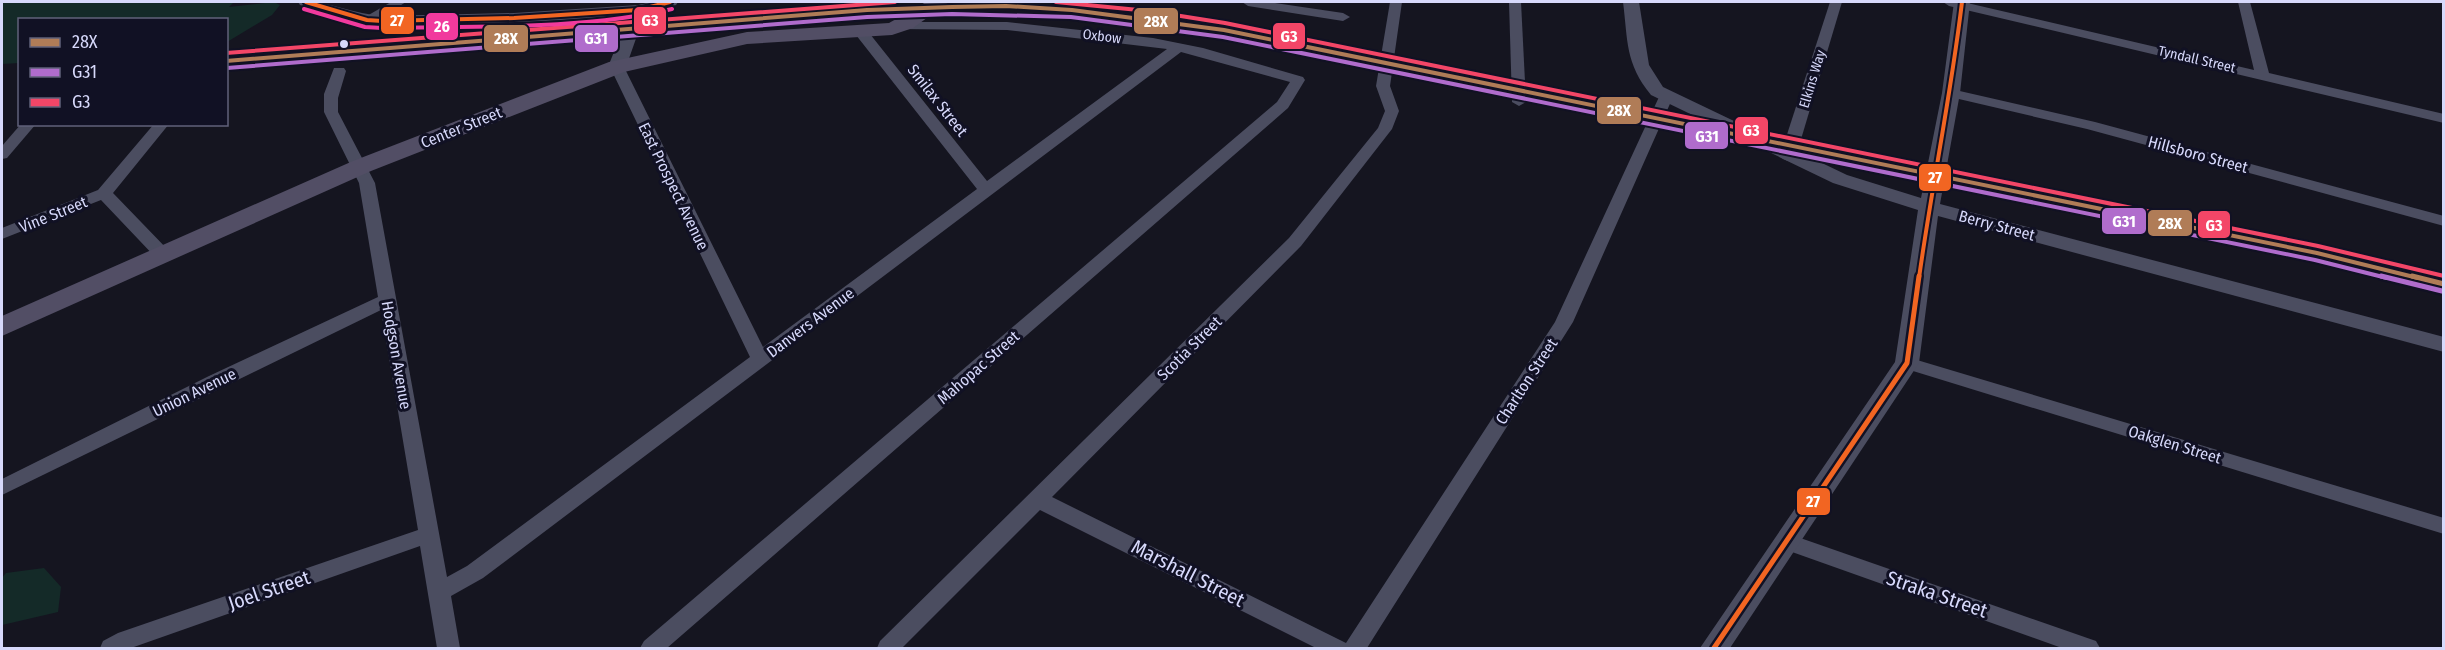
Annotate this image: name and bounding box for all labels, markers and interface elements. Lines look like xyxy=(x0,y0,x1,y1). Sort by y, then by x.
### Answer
line badge: 27 xyxy=(380,6,415,35)
line badge: G3 xyxy=(633,6,667,35)
line badge: 28X xyxy=(1133,7,1179,35)
text: 27 xyxy=(389,11,404,30)
text: G3 xyxy=(641,11,659,30)
line badge: 26 xyxy=(425,12,459,41)
text: 28X xyxy=(1143,12,1169,31)
text: 26 xyxy=(433,17,450,36)
legend xyxy=(18,18,228,126)
line badge: G3 xyxy=(1272,22,1306,50)
line badge: 28X xyxy=(483,24,529,53)
line badge: G31 xyxy=(574,24,619,53)
street label: Oxbow xyxy=(1082,26,1122,47)
text: G3 xyxy=(1280,27,1298,46)
text: 28X xyxy=(493,29,519,48)
text: G31 xyxy=(584,29,608,48)
text: 28X xyxy=(72,31,98,53)
unlabelled marker xyxy=(338,38,350,50)
street label: Tyndall Street xyxy=(2157,42,2238,77)
street label: Elkins Way xyxy=(1796,47,1830,110)
street label: Smilax Street xyxy=(904,60,972,141)
text: G31 xyxy=(72,61,97,83)
text: G3 xyxy=(72,91,90,113)
line badge: 28X xyxy=(1596,96,1642,125)
text: 28X xyxy=(1606,101,1632,120)
street label: Center Street xyxy=(418,102,505,152)
line badge: G3 xyxy=(1734,116,1769,145)
street label: East Prospect Avenue xyxy=(634,119,713,253)
line badge: G31 xyxy=(1684,121,1729,150)
text: G3 xyxy=(1742,121,1760,140)
text: G31 xyxy=(1695,127,1719,146)
street label: Hillsboro Street xyxy=(2146,132,2251,177)
line badge: 27 xyxy=(1918,163,1952,192)
text: 27 xyxy=(1927,168,1942,187)
street label: Vine Street xyxy=(16,192,91,237)
street label: Berry Street xyxy=(1957,206,2038,245)
line badge: G31 xyxy=(2101,207,2147,235)
line badge: 28X xyxy=(2147,209,2193,237)
line badge: G3 xyxy=(2197,210,2231,239)
text: G31 xyxy=(2112,212,2136,231)
text: 28X xyxy=(2157,214,2183,233)
text: G3 xyxy=(2205,216,2223,235)
street label: Danvers Avenue xyxy=(763,283,858,361)
street label: Hodgson Avenue xyxy=(378,299,415,411)
street label: Scotia Street xyxy=(1153,312,1226,384)
street label: Mahopac Street xyxy=(934,326,1024,408)
street label: Charlton Street xyxy=(1491,334,1562,428)
street label: Union Avenue xyxy=(149,364,239,421)
street label: Oakglen Street xyxy=(2126,421,2224,468)
line badge: 27 xyxy=(1796,487,1831,516)
text: 27 xyxy=(1805,492,1820,511)
street label: Marshall Street xyxy=(1127,534,1249,612)
street label: Joel Street xyxy=(225,565,314,615)
street label: Straka Street xyxy=(1883,566,1991,623)

